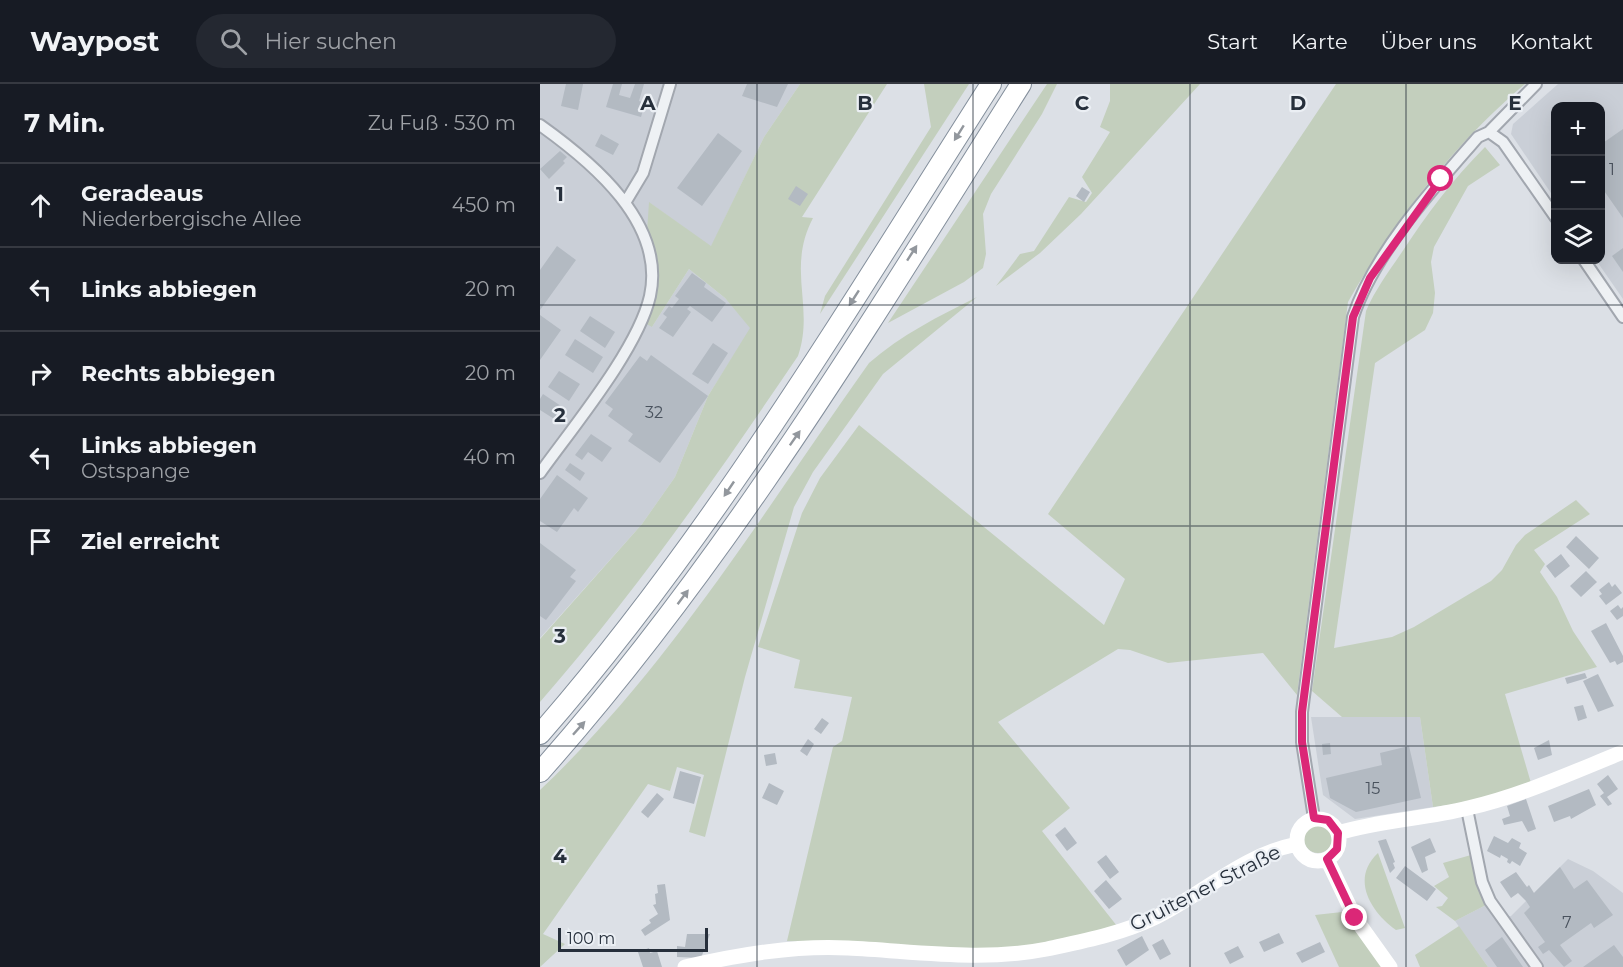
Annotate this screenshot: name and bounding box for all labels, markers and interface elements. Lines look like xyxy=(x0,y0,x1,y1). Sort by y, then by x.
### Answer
search box xyxy=(196,14,616,68)
text: Waypost xyxy=(30,24,160,58)
icon: search xyxy=(217,25,250,58)
text: Hier suchen xyxy=(265,28,397,55)
text: Start xyxy=(1207,29,1258,54)
text: Karte xyxy=(1291,29,1348,54)
text: Über uns xyxy=(1381,29,1477,54)
text: Kontakt xyxy=(1510,29,1593,54)
text: A xyxy=(639,91,656,115)
text: B xyxy=(857,91,873,115)
text: C xyxy=(1075,91,1090,115)
text: D xyxy=(1290,91,1306,115)
text: E xyxy=(1508,91,1522,115)
map controls xyxy=(1551,102,1605,264)
button: + xyxy=(1551,102,1605,156)
text: 7 Min. xyxy=(24,107,105,139)
text: Zu Fuß · 530 m xyxy=(368,111,516,135)
one-way arrow xyxy=(954,125,965,141)
button: − xyxy=(1551,156,1605,210)
house number: 1 xyxy=(1609,160,1615,179)
route start xyxy=(1427,165,1453,191)
text: Geradeaus xyxy=(81,180,203,207)
text: 1 xyxy=(556,182,564,206)
icon: ahead xyxy=(24,189,57,222)
text: 450 m xyxy=(452,193,516,217)
text: Niederbergische Allee xyxy=(81,207,302,231)
button: layers xyxy=(1551,210,1605,264)
one-way arrow xyxy=(907,245,918,262)
icon: left xyxy=(24,273,57,306)
text: Links abbiegen xyxy=(81,276,257,303)
text: 20 m xyxy=(465,277,516,301)
one-way arrow xyxy=(849,290,860,306)
icon: right xyxy=(24,357,57,390)
text: Rechts abbiegen xyxy=(81,360,276,387)
text: 20 m xyxy=(465,361,516,385)
text: 2 xyxy=(554,403,566,427)
house number: 32 xyxy=(645,403,663,422)
one-way arrow xyxy=(789,430,801,446)
text: Links abbiegen xyxy=(81,432,257,459)
icon: left xyxy=(24,441,57,474)
text: 40 m xyxy=(463,445,516,469)
text: Ostspange xyxy=(81,459,190,483)
one-way arrow xyxy=(724,481,735,497)
icon: arrive xyxy=(24,525,57,558)
text: Ziel erreicht xyxy=(81,528,220,555)
one-way arrow xyxy=(677,589,689,605)
text: 3 xyxy=(553,624,566,648)
one-way arrow xyxy=(572,721,585,736)
house number: 15 xyxy=(1366,779,1380,798)
street label: Gruitener Straße xyxy=(1126,840,1284,936)
text: 4 xyxy=(553,844,567,868)
route end xyxy=(1341,904,1367,930)
house number: 7 xyxy=(1562,913,1572,932)
scale bar xyxy=(558,925,708,952)
text: 100 m xyxy=(567,929,615,948)

